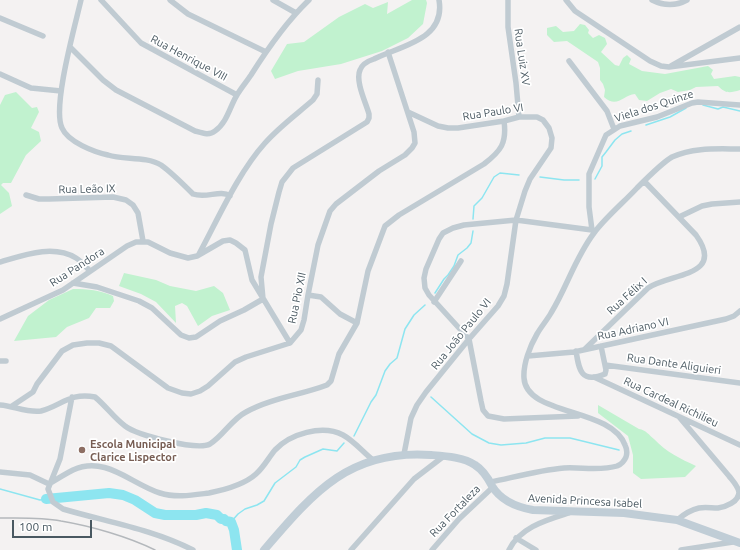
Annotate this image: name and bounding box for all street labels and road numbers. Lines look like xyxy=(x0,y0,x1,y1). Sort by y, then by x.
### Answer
street label: Rua Luiz XV xyxy=(511,28,533,86)
street label: Rua Henrique VIII xyxy=(148,32,230,84)
street label: Viela dos Quinze xyxy=(613,87,695,125)
street label: Rua Paulo VI xyxy=(462,101,524,123)
street label: Rua Leão IX xyxy=(58,182,116,196)
street label: Rua Pandora xyxy=(47,244,107,290)
street label: Rua Pio XII xyxy=(285,271,309,325)
street label: Rua Félix I xyxy=(604,275,650,317)
street label: Rua João Paulo VI xyxy=(428,296,494,372)
street label: Rua Adriano VI xyxy=(596,315,670,343)
street label: Rua Dante Aliguieri xyxy=(626,351,722,377)
street label: Rua Cardeal Richilieu xyxy=(622,374,720,430)
street label: Rua Fortaleza xyxy=(427,482,483,540)
street label: Avenida Princesa Isabel xyxy=(528,491,642,511)

